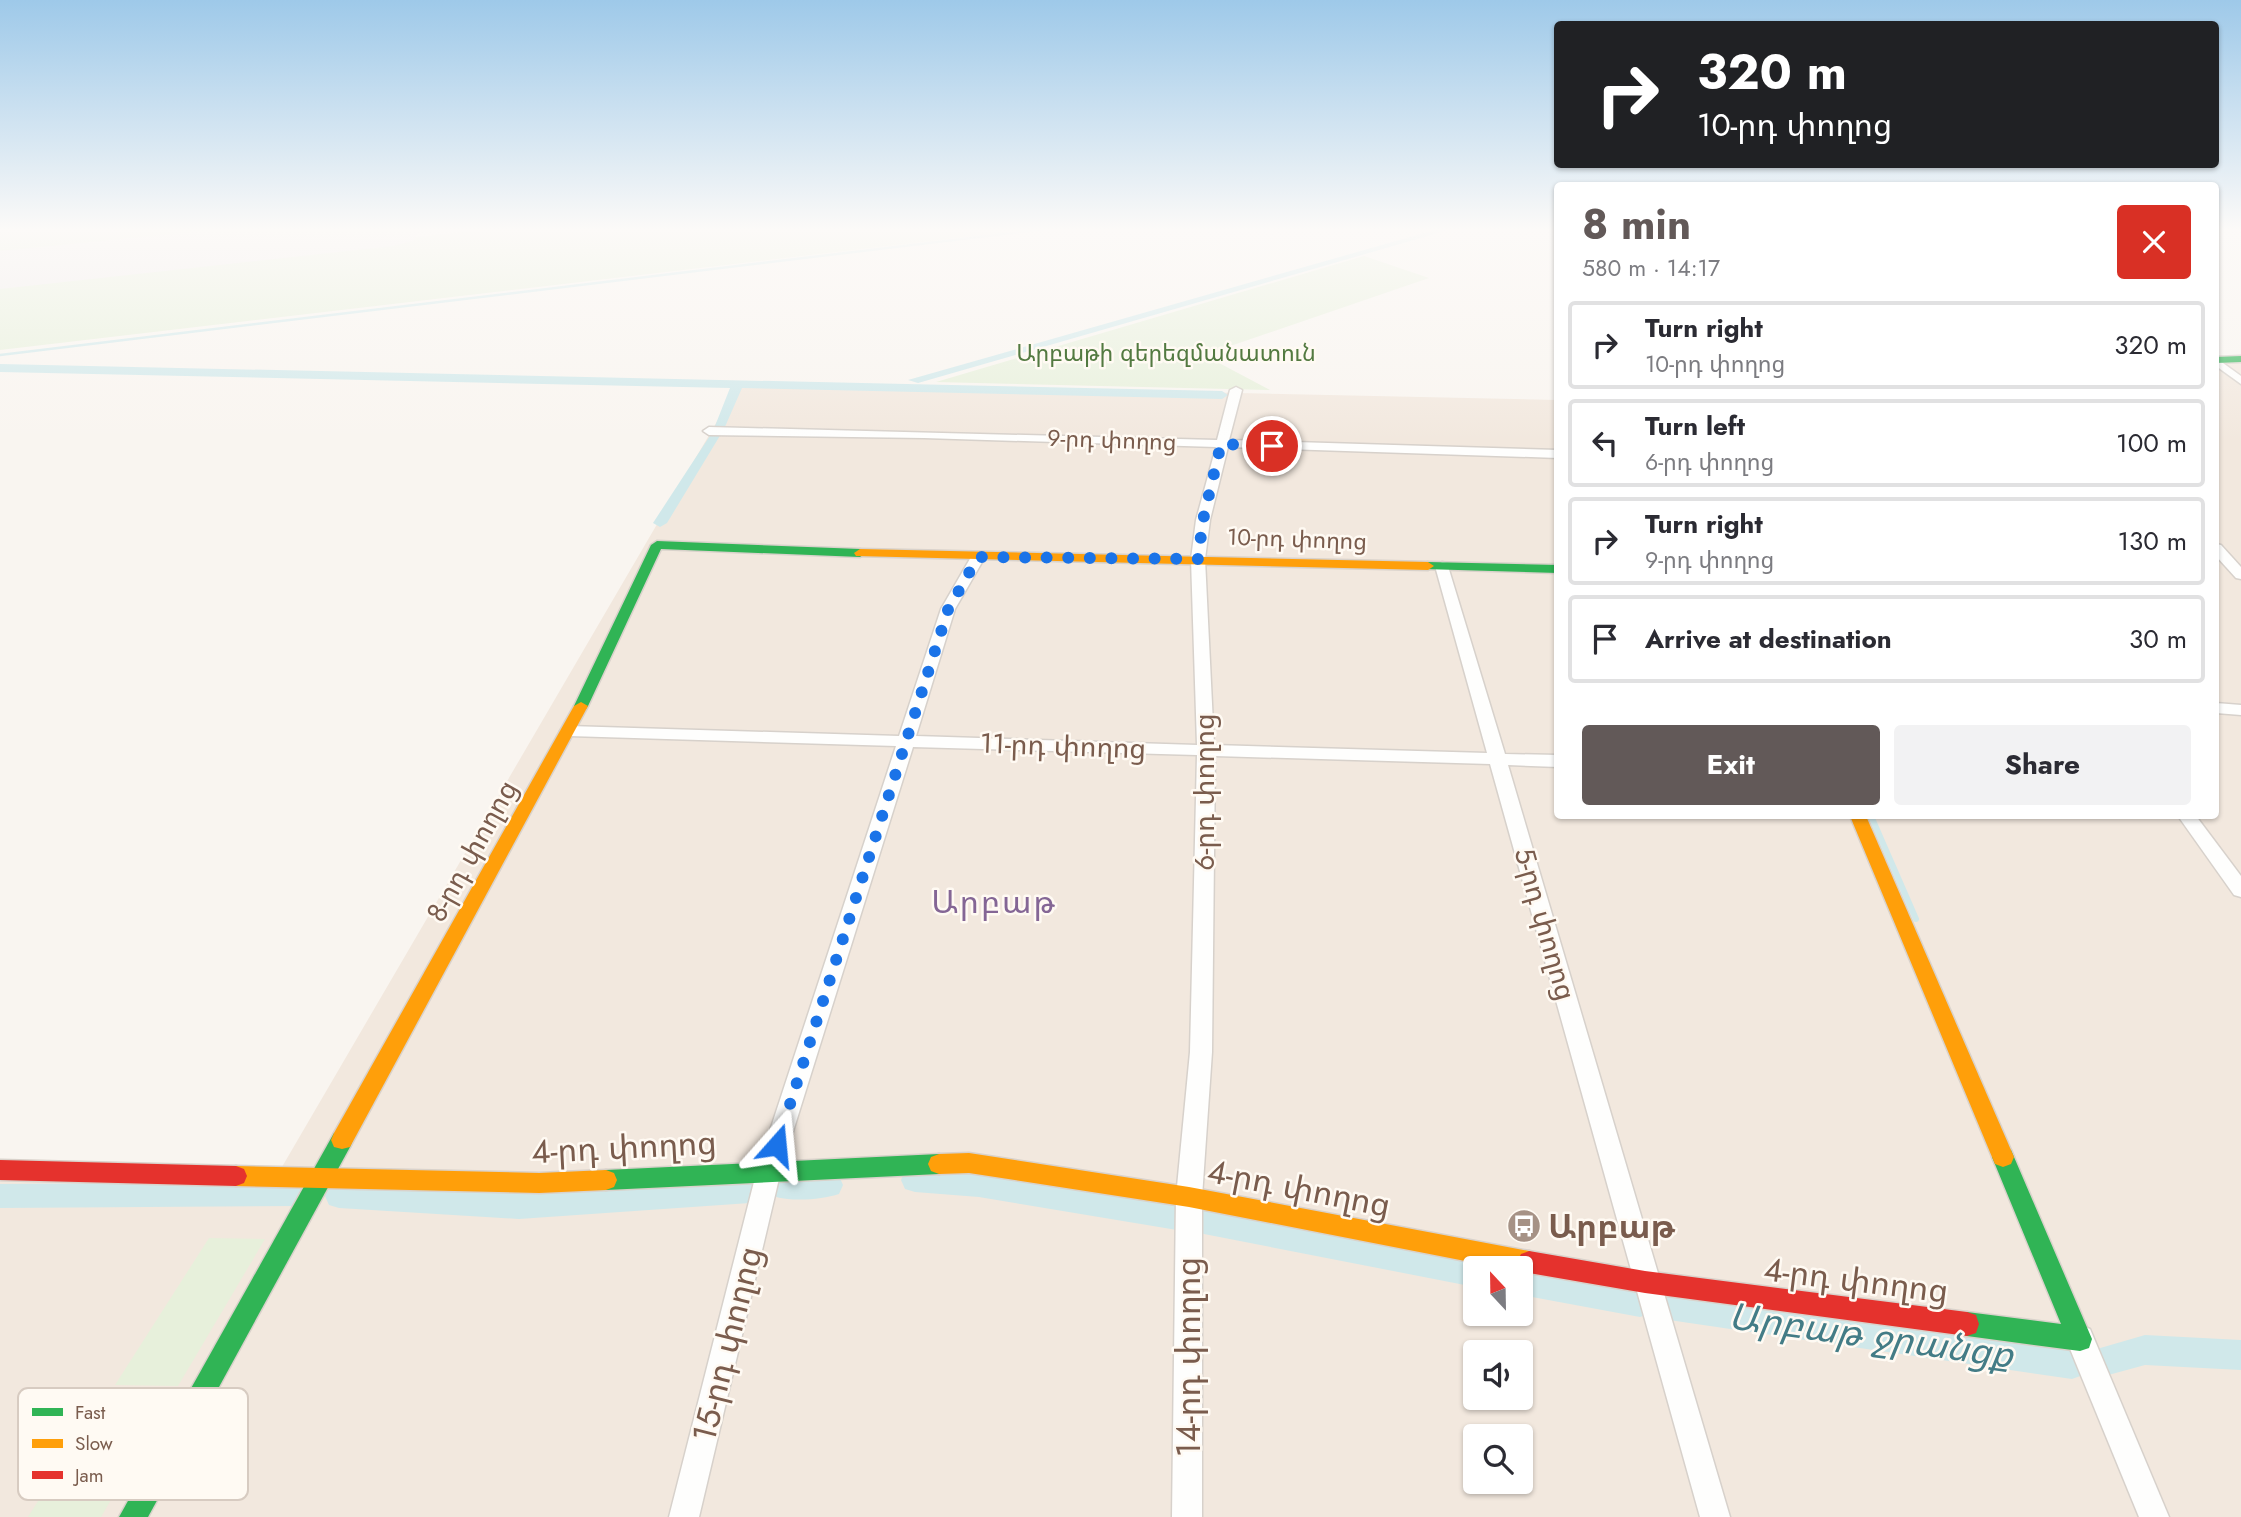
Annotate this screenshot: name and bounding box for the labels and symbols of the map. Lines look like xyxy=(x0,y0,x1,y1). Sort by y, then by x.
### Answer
park label: Արբաթի գերեզմանատուն xyxy=(1016,336,1316,370)
pin xyxy=(1242,416,1302,476)
street label: 9-րդ փողոց xyxy=(1047,421,1177,459)
street label: 10-րդ փողոց xyxy=(1226,520,1368,558)
street label: 6-րդ փողոց xyxy=(1184,713,1225,871)
street label: 11-րդ փողոց xyxy=(979,723,1147,769)
street label: 8-րդ փողոց xyxy=(416,773,528,929)
street label: 5-րդ փողոց xyxy=(1504,843,1586,1005)
district label: Արբաթ xyxy=(931,879,1057,925)
position arrow xyxy=(740,1108,814,1182)
street label: 4-րդ փողոց xyxy=(530,1119,718,1175)
street label: 4-րդ փողոց xyxy=(1203,1147,1395,1229)
place label: Արբաթ xyxy=(1548,1203,1675,1250)
bus stop icon: Արբաթ xyxy=(1505,1207,1543,1245)
street label: 15-րդ փողոց xyxy=(680,1241,774,1447)
street label: 4-րդ փողոց xyxy=(1761,1245,1951,1315)
north arrow xyxy=(1463,1256,1533,1326)
street label: 14-րդ փողոց xyxy=(1165,1257,1212,1457)
water label: Արբաթ ջրանցք xyxy=(1725,1288,2018,1382)
legend xyxy=(18,1388,248,1500)
text: Fast xyxy=(75,1399,106,1426)
text: Slow xyxy=(75,1430,113,1457)
text: Jam xyxy=(72,1462,104,1489)

